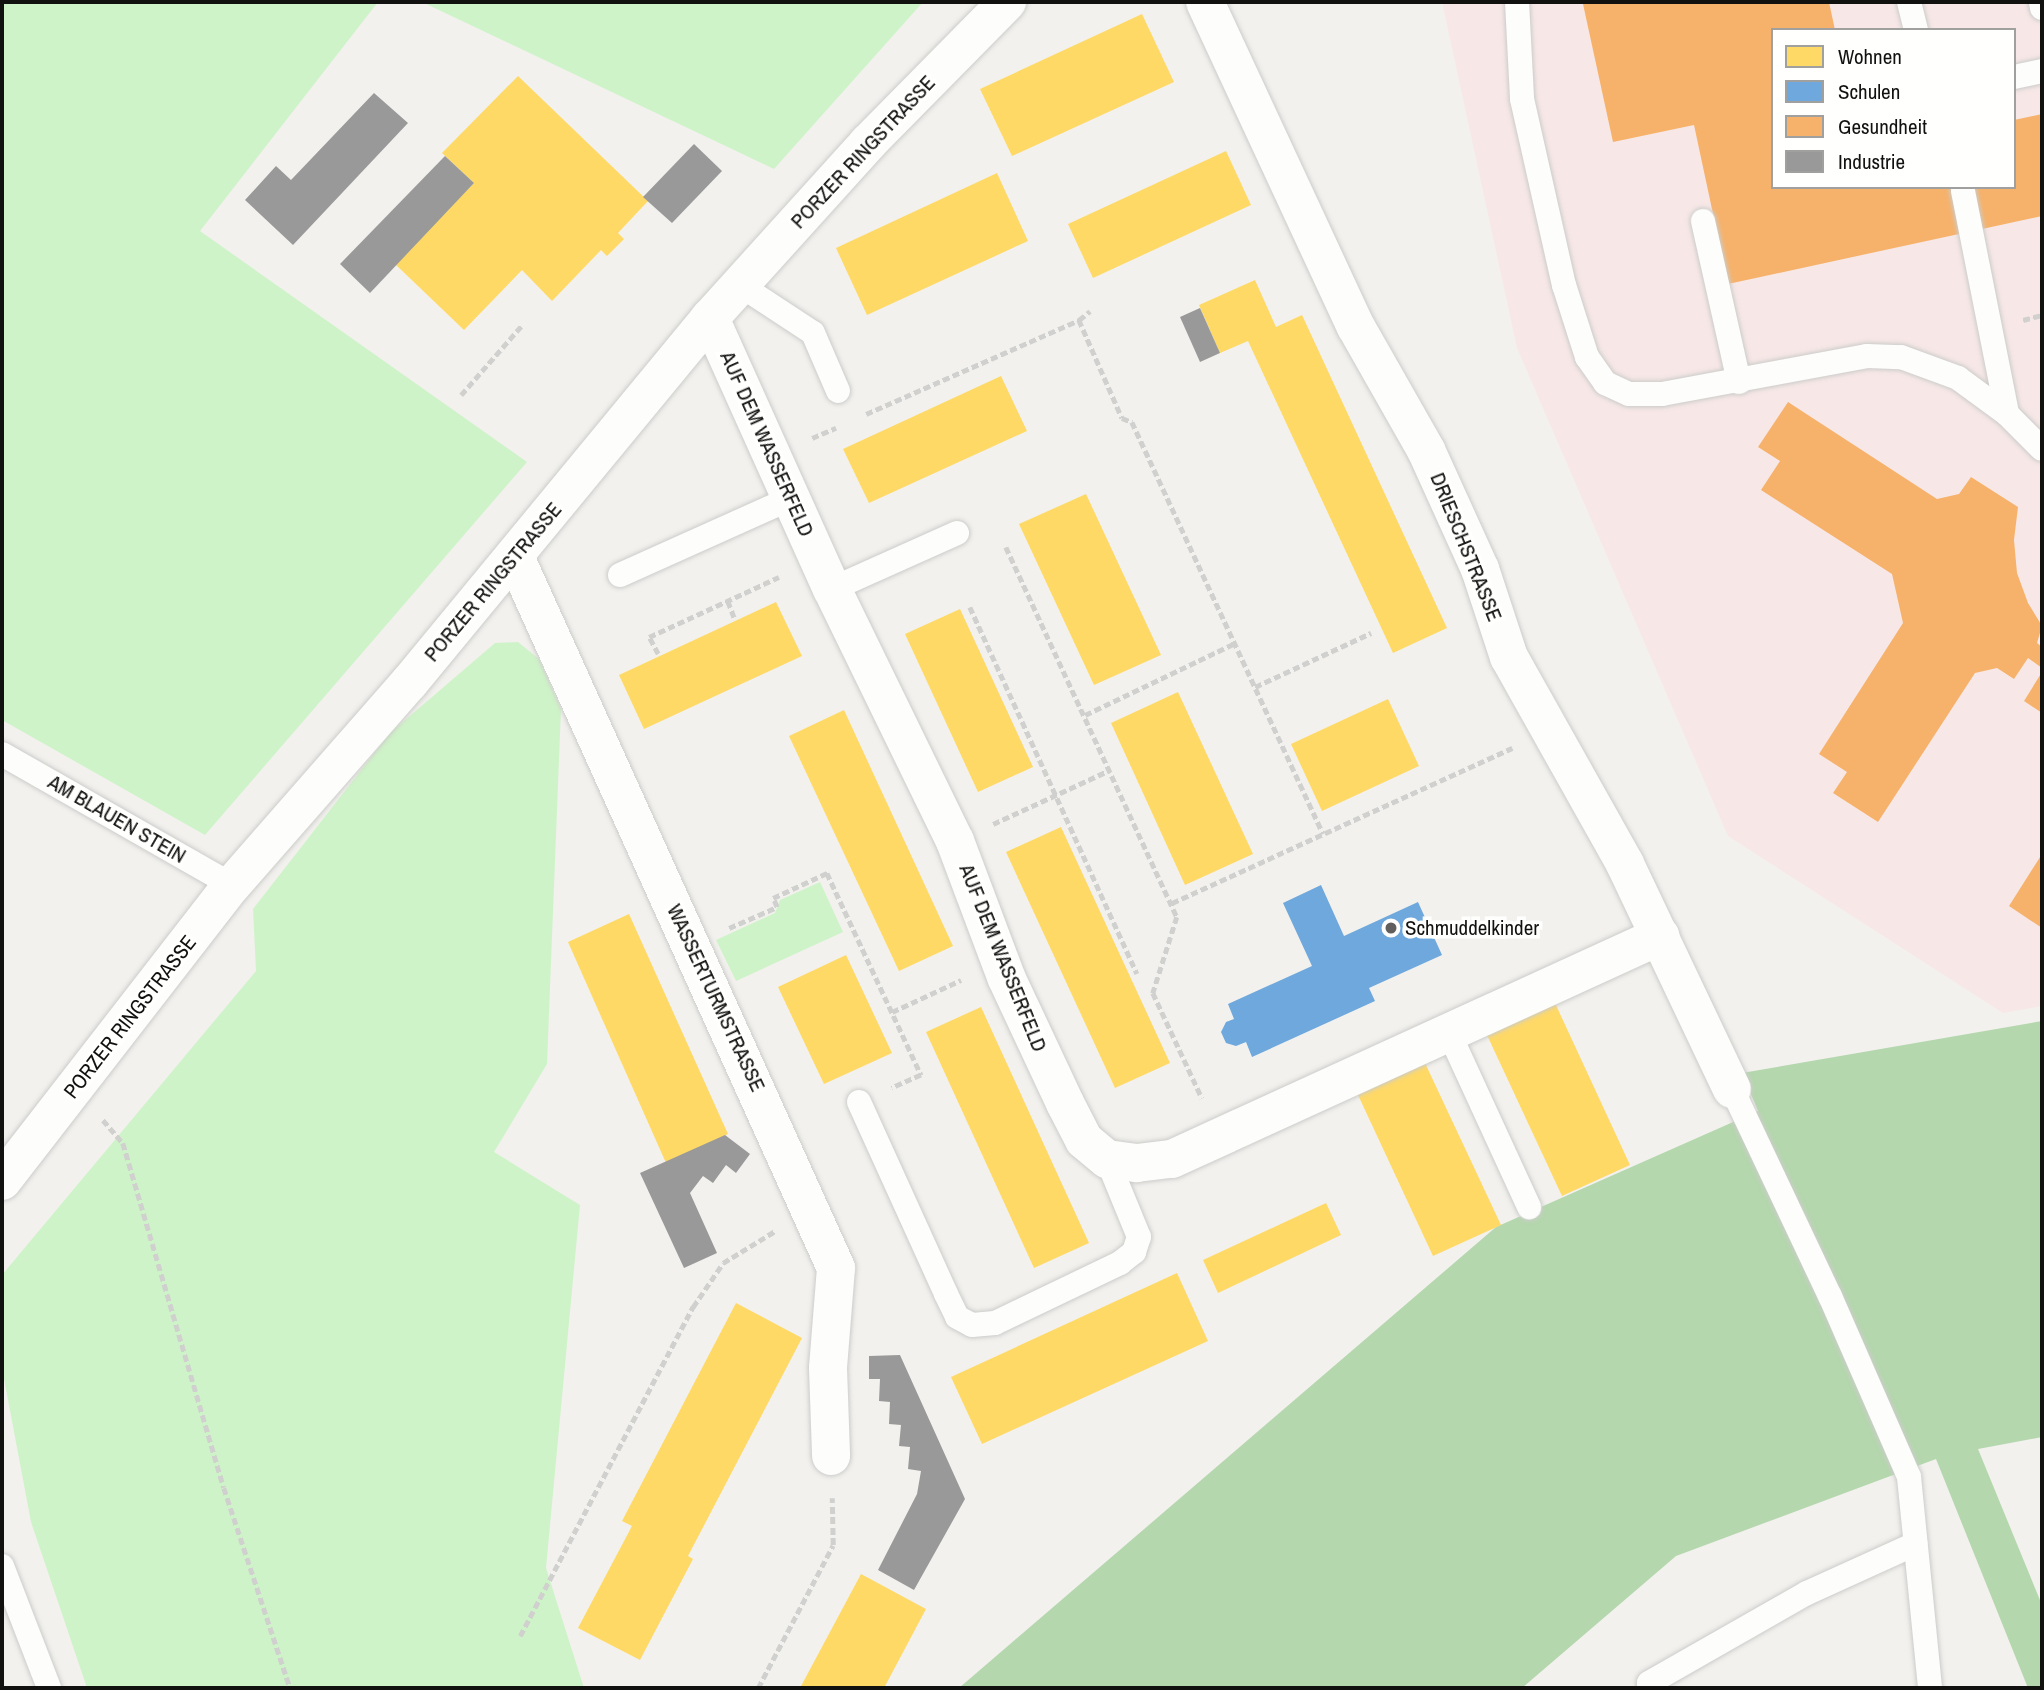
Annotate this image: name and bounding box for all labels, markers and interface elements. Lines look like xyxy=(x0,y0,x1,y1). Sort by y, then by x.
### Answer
legend xyxy=(1771,28,2016,189)
text: Wohnen xyxy=(1838,42,1902,71)
street label: PORZER RINGSTRASSE xyxy=(786,70,940,234)
text: Schulen xyxy=(1838,77,1900,106)
text: Gesundheit xyxy=(1838,112,1927,141)
text: Industrie xyxy=(1838,147,1905,176)
street label: AUF DEM WASSERFELD xyxy=(715,347,819,541)
street label: DRIESCHSTRASSE xyxy=(1425,469,1507,625)
street label: PORZER RINGSTRASSE xyxy=(419,497,567,667)
street label: AM BLAUEN STEIN xyxy=(44,769,190,869)
street label: AUF DEM WASSERFELD xyxy=(954,860,1052,1056)
street label: WASSERTURMSTRASSE xyxy=(662,900,770,1096)
place label: Schmuddelkinder xyxy=(1405,915,1539,941)
marker: Schmuddelkinder xyxy=(1383,920,1399,936)
street label: PORZER RINGSTRASSE xyxy=(59,930,201,1104)

